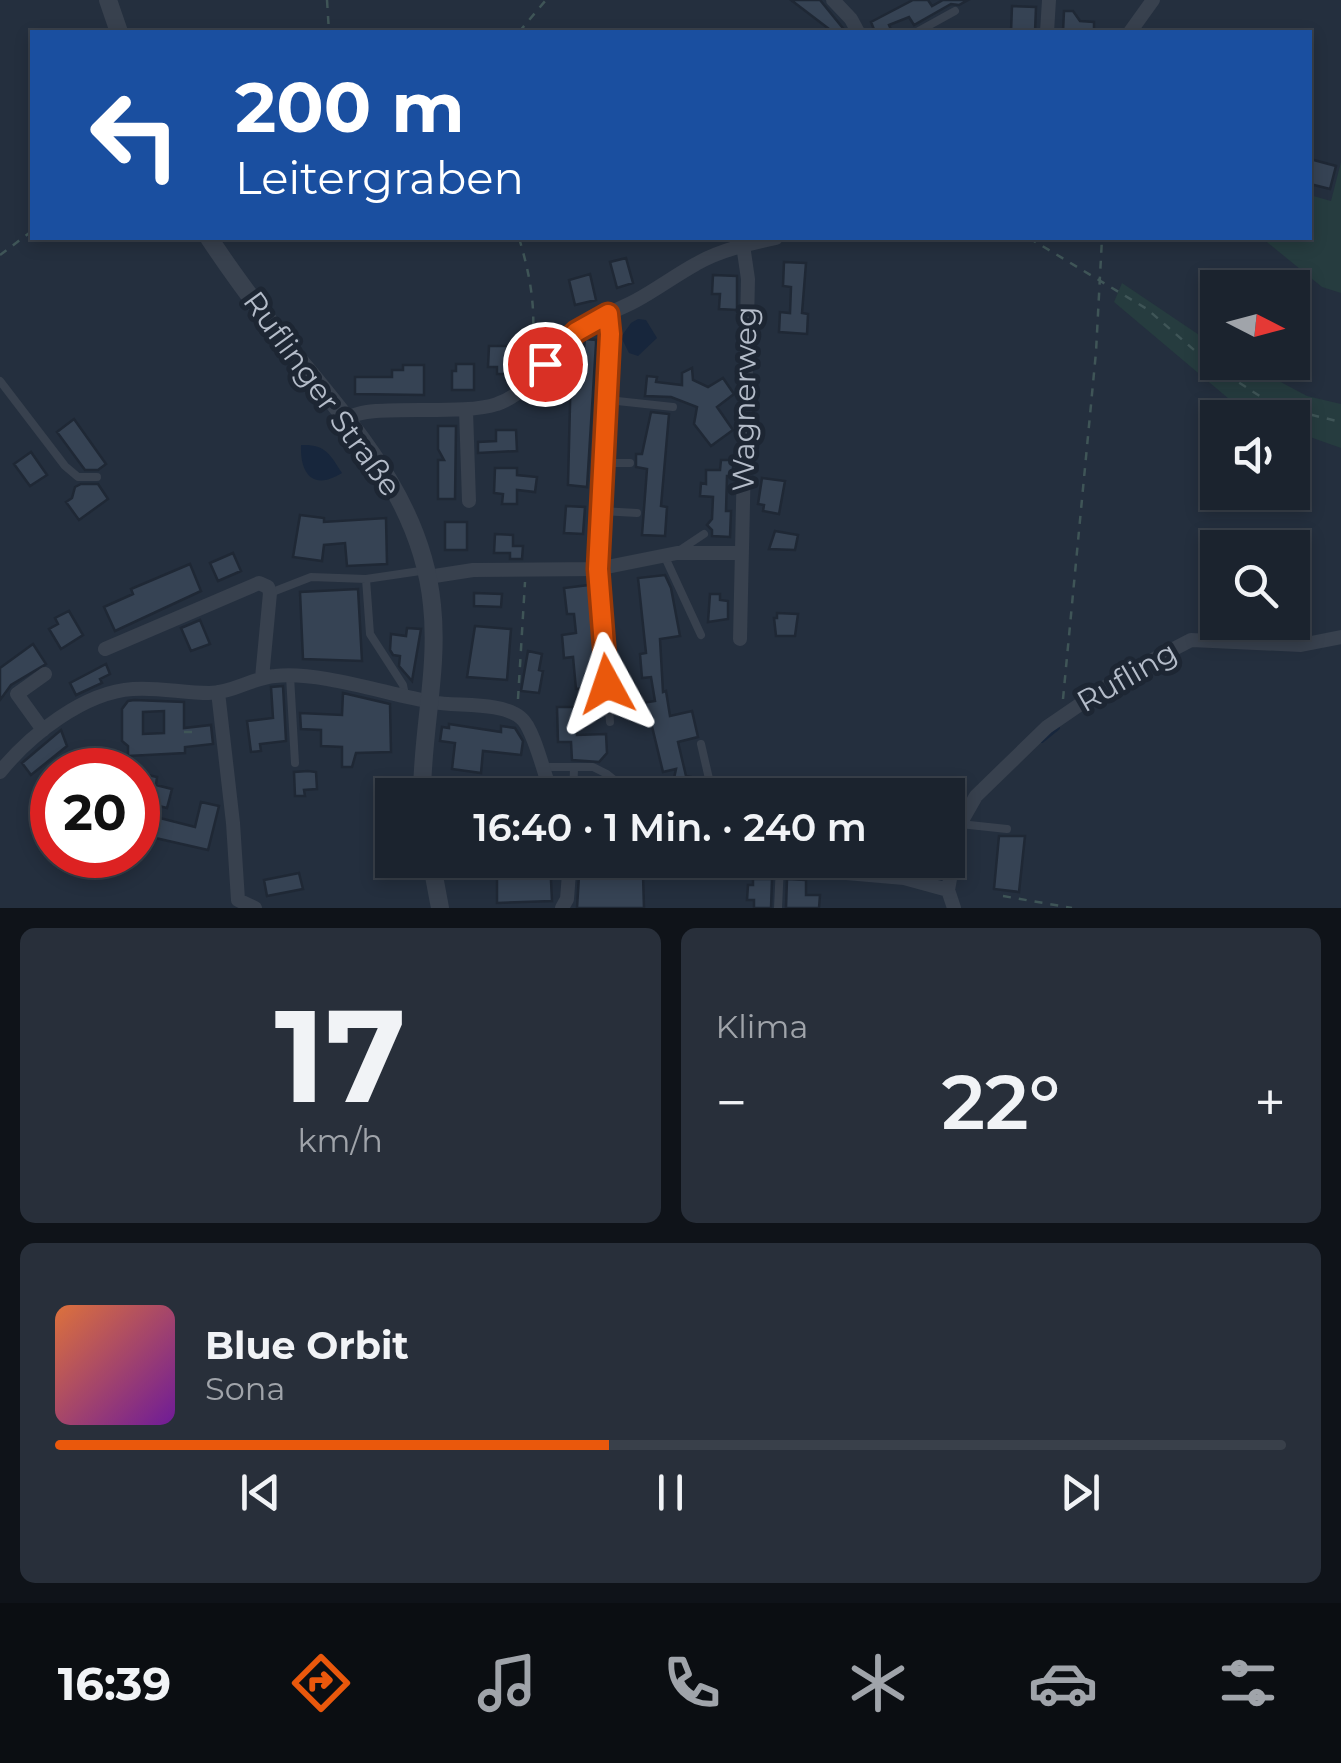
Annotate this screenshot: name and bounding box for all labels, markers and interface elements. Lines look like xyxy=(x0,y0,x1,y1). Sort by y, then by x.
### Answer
text: 200 m xyxy=(235,64,465,150)
icon: left xyxy=(70,70,200,200)
text: Leitergraben xyxy=(235,150,524,205)
north arrow xyxy=(1200,270,1310,380)
map controls xyxy=(1200,270,1310,640)
street label: Ruflinger Straße xyxy=(236,284,409,503)
street label: Wagnerweg xyxy=(724,306,765,492)
pin xyxy=(503,322,588,407)
icon: arrive xyxy=(518,337,573,392)
button: sound xyxy=(1200,400,1310,510)
button: search xyxy=(1200,530,1310,640)
position arrow xyxy=(555,632,659,736)
street label: Rufling xyxy=(1070,633,1183,720)
speed limit sign: 20 xyxy=(30,748,160,878)
text: 16:40 · 1 Min. · 240 m xyxy=(473,804,867,851)
text: 17 xyxy=(274,976,406,1135)
text: Klima xyxy=(716,1007,808,1046)
text: 22° xyxy=(941,1056,1060,1148)
text: − xyxy=(716,1069,747,1136)
text: + xyxy=(1254,1069,1286,1136)
text: km/h xyxy=(298,1121,383,1160)
text: Blue Orbit xyxy=(205,1322,409,1369)
text: Sona xyxy=(205,1369,285,1408)
icon: previous xyxy=(233,1465,288,1520)
icon: pause xyxy=(643,1465,698,1520)
icon: next xyxy=(1053,1465,1108,1520)
icon: directions xyxy=(286,1648,356,1718)
icon: music xyxy=(472,1648,542,1718)
icon: phone xyxy=(657,1648,727,1718)
icon: climate xyxy=(843,1648,913,1718)
icon: car xyxy=(1028,1648,1098,1718)
icon: filters xyxy=(1213,1648,1283,1718)
text: 16:39 xyxy=(58,1656,171,1711)

